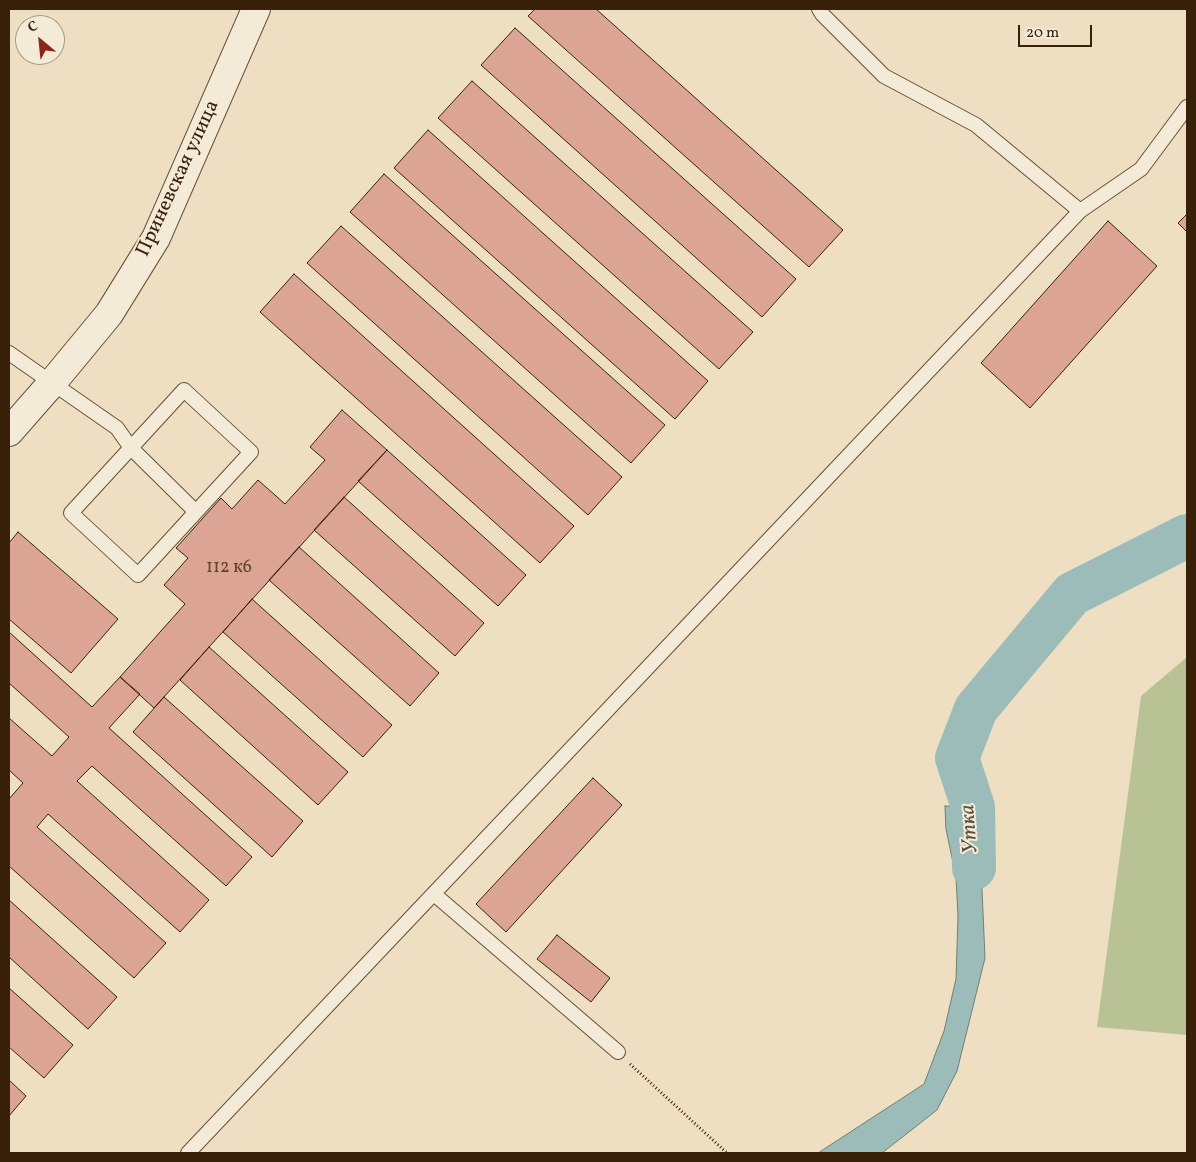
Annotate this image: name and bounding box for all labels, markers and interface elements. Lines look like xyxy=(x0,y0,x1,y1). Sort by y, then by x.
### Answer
north arrow xyxy=(15,15,65,65)
scale bar xyxy=(1021,15,1095,47)
text: С xyxy=(25,17,42,38)
text: 20 m xyxy=(1026,23,1059,44)
street label: Приневская улица xyxy=(132,97,226,261)
house number: 112 к6 xyxy=(206,558,252,580)
water label: Утка xyxy=(957,803,985,855)

